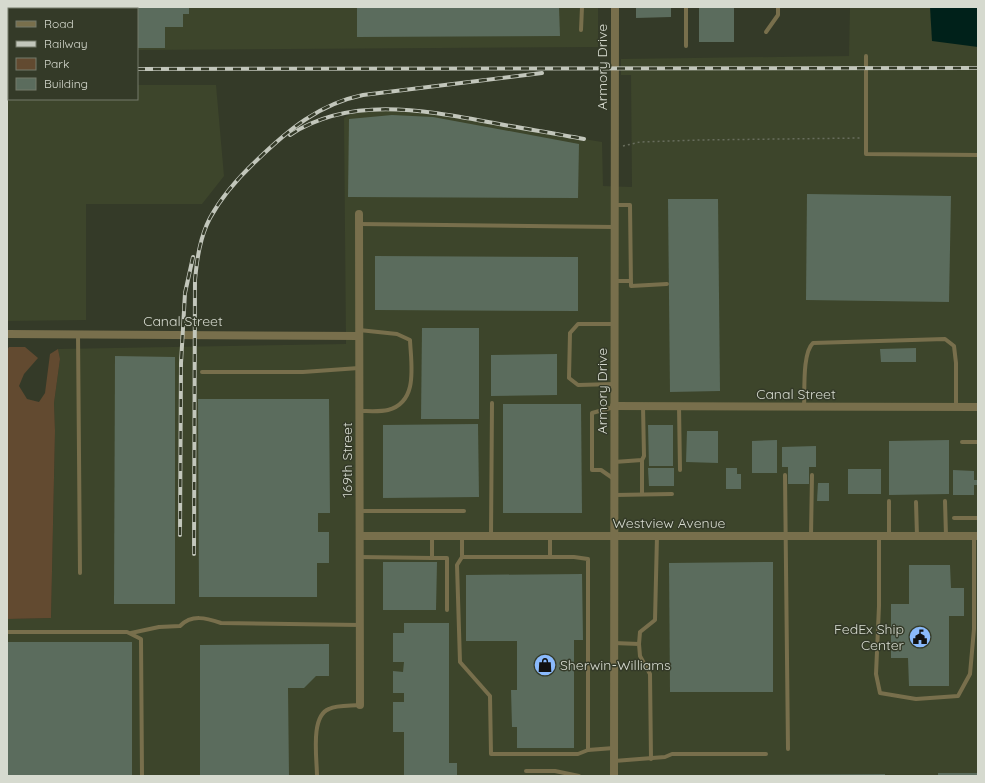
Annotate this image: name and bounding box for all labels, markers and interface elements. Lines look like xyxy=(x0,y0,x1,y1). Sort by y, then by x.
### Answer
legend xyxy=(8,8,138,100)
text: Road xyxy=(44,16,74,31)
street label: Armory Drive xyxy=(593,24,611,110)
text: Railway xyxy=(44,36,88,51)
text: Park xyxy=(44,56,69,71)
text: Building xyxy=(44,76,88,91)
street label: Canal Street xyxy=(143,312,223,330)
street label: Armory Drive xyxy=(593,348,611,434)
street label: Canal Street xyxy=(756,385,836,403)
street label: 169th Street xyxy=(338,422,356,498)
street label: Westview Avenue xyxy=(612,514,726,532)
place label: FedEx Ship Center xyxy=(834,620,905,654)
public building icon: FedEx Ship Center xyxy=(907,624,933,650)
shop icon: Sherwin-Williams xyxy=(532,652,558,678)
place label: Sherwin-Williams xyxy=(560,656,671,674)

